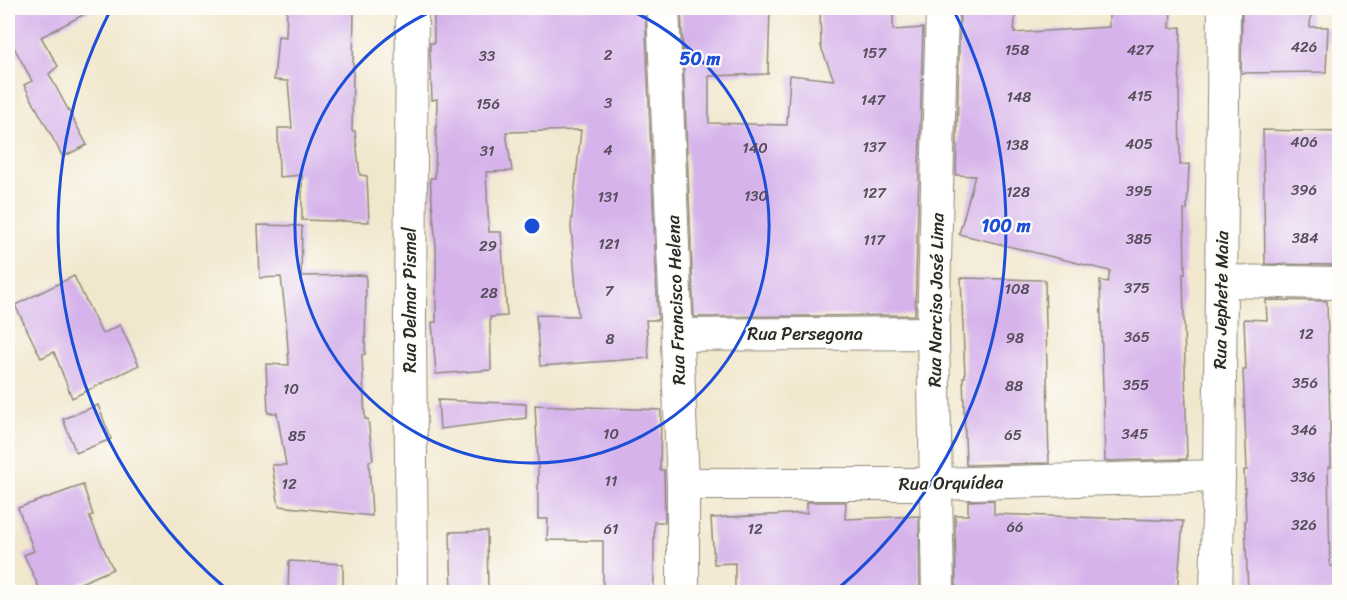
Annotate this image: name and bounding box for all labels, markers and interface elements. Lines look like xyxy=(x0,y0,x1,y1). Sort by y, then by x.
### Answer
house number: 426 xyxy=(1291,34,1317,60)
house number: 158 xyxy=(1005,37,1029,63)
house number: 427 xyxy=(1127,37,1155,63)
house number: 157 xyxy=(862,40,888,66)
house number: 2 xyxy=(604,42,613,68)
house number: 33 xyxy=(479,43,495,69)
text: 50 m xyxy=(680,43,721,75)
house number: 415 xyxy=(1128,83,1152,109)
house number: 148 xyxy=(1007,84,1031,110)
house number: 147 xyxy=(861,87,887,113)
house number: 3 xyxy=(604,90,612,116)
house number: 156 xyxy=(476,91,500,117)
house number: 406 xyxy=(1290,129,1318,155)
house number: 405 xyxy=(1125,131,1153,157)
house number: 138 xyxy=(1005,132,1029,158)
house number: 137 xyxy=(862,134,887,160)
house number: 140 xyxy=(742,135,768,161)
house number: 4 xyxy=(603,137,613,163)
house number: 31 xyxy=(480,138,494,164)
house number: 396 xyxy=(1291,177,1317,203)
house number: 395 xyxy=(1126,178,1152,204)
house number: 128 xyxy=(1006,179,1030,205)
house number: 127 xyxy=(862,180,887,206)
house number: 130 xyxy=(744,183,768,209)
house number: 131 xyxy=(597,184,619,210)
text: 100 m xyxy=(982,210,1031,242)
street label: Rua Narciso José Lima xyxy=(918,212,954,387)
street label: Rua Francisco Helena xyxy=(657,214,695,385)
centre of rings xyxy=(522,216,542,236)
house number: 384 xyxy=(1292,225,1318,251)
street label: Rua Delmar Pismel xyxy=(394,226,426,373)
house number: 385 xyxy=(1126,226,1152,252)
house number: 117 xyxy=(863,227,886,253)
street label: Rua Jephete Maia xyxy=(1204,230,1238,370)
house number: 121 xyxy=(598,231,620,257)
house number: 29 xyxy=(479,233,497,259)
house number: 375 xyxy=(1124,275,1150,301)
house number: 108 xyxy=(1005,276,1029,302)
house number: 7 xyxy=(605,278,615,304)
house number: 28 xyxy=(480,280,498,306)
street label: Rua Persegona xyxy=(747,318,863,350)
house number: 12 xyxy=(1298,321,1314,347)
house number: 365 xyxy=(1124,324,1150,350)
house number: 98 xyxy=(1006,325,1024,351)
house number: 8 xyxy=(605,326,615,352)
house number: 356 xyxy=(1292,370,1318,396)
house number: 355 xyxy=(1123,372,1149,398)
house number: 88 xyxy=(1005,373,1023,399)
house number: 10 xyxy=(283,376,299,402)
house number: 346 xyxy=(1291,417,1317,443)
house number: 10 xyxy=(603,421,619,447)
house number: 345 xyxy=(1122,421,1148,447)
house number: 65 xyxy=(1004,422,1022,448)
house number: 85 xyxy=(288,423,306,449)
house number: 336 xyxy=(1291,464,1316,490)
street label: Rua Orquídea xyxy=(898,466,1004,500)
house number: 11 xyxy=(605,468,617,494)
house number: 12 xyxy=(281,471,297,497)
house number: 326 xyxy=(1291,512,1317,538)
house number: 66 xyxy=(1006,514,1024,540)
house number: 61 xyxy=(604,516,618,542)
house number: 12 xyxy=(747,516,763,542)

